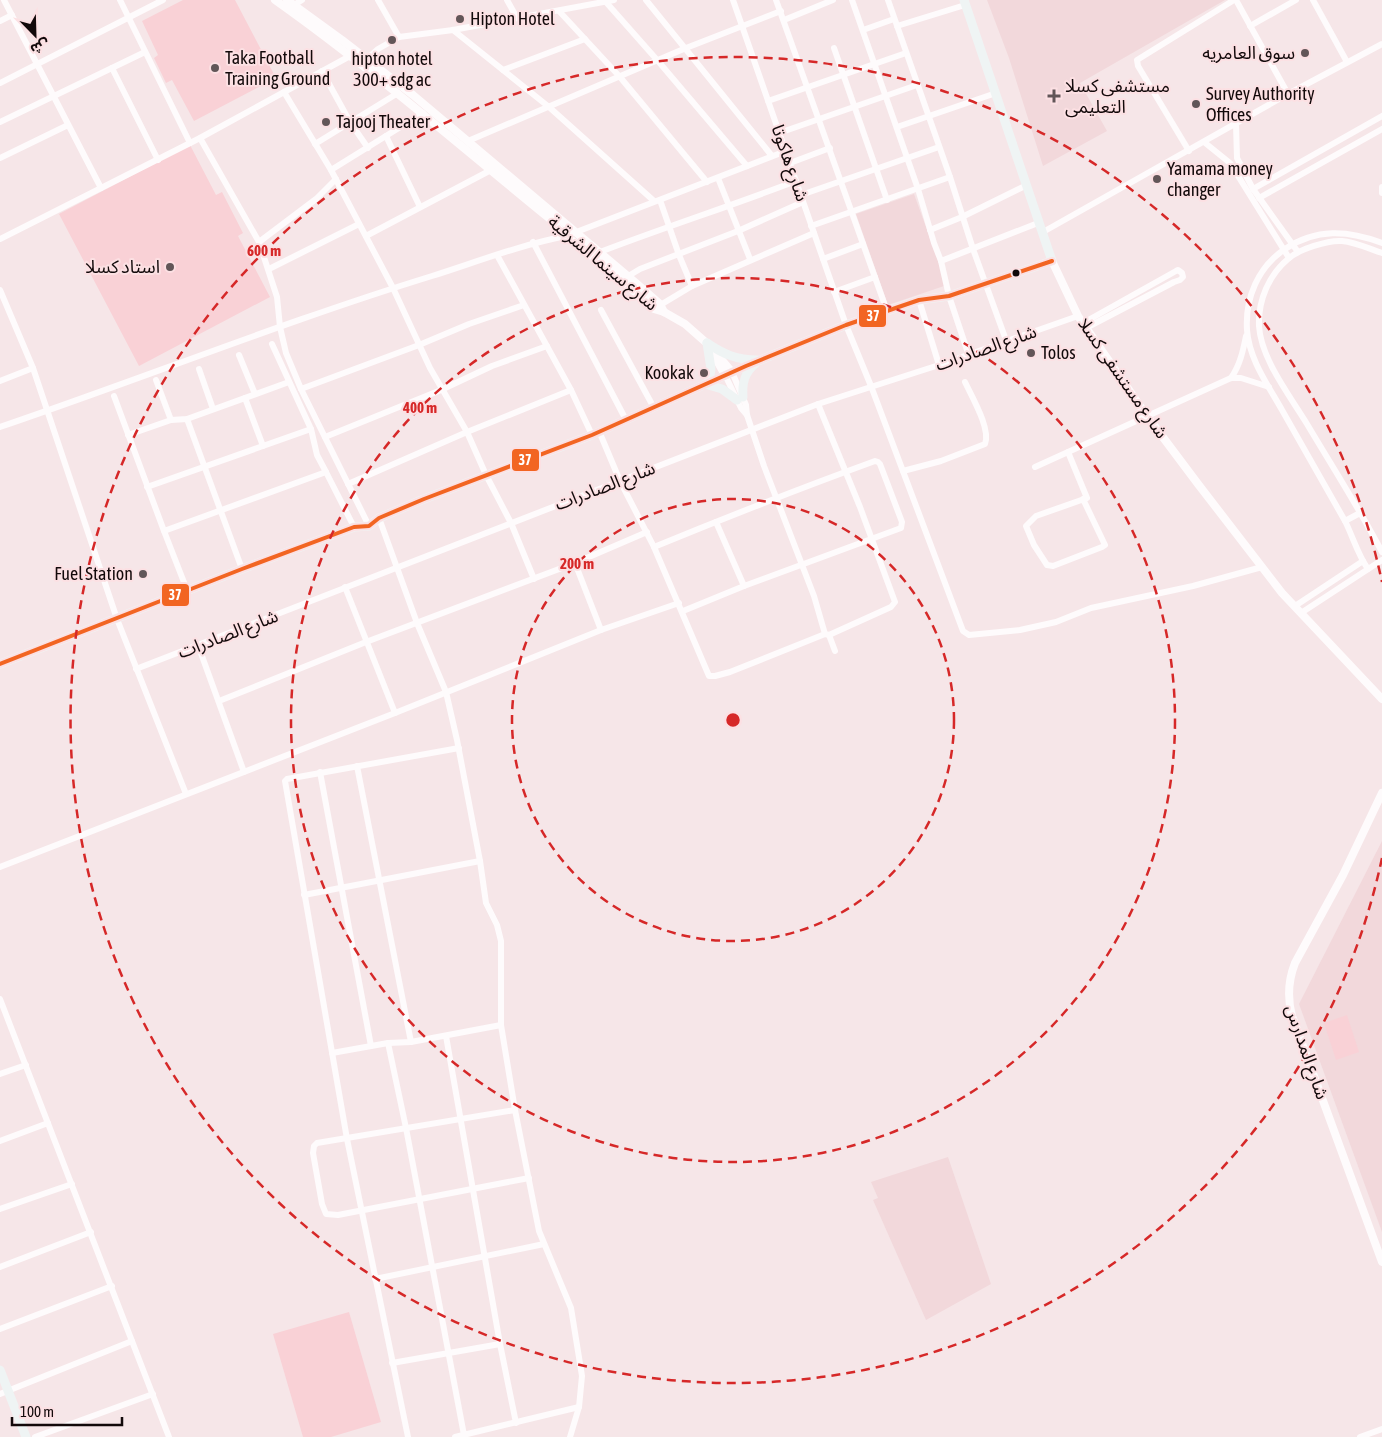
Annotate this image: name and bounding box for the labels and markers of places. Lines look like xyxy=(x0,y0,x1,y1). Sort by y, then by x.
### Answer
place label: Hipton Hotel xyxy=(470,8,555,29)
marker: Hipton Hotel xyxy=(454,13,466,25)
marker: hipton hotel 300+ sdg ac xyxy=(386,34,398,46)
place label: سوق العامريه xyxy=(1202,42,1295,64)
place label: Taka Football Training Ground xyxy=(225,47,330,89)
marker: سوق العامريه xyxy=(1299,47,1311,59)
place label: hipton hotel 300+ sdg ac xyxy=(351,48,433,90)
marker: Taka Football Training Ground xyxy=(209,62,221,74)
place label: مستشفى كسلا التعليمى xyxy=(1065,75,1170,118)
place label: Survey Authority Offices xyxy=(1206,83,1315,125)
marker: مستشفى كسلا التعليمى xyxy=(1047,89,1061,103)
marker: Survey Authority Offices xyxy=(1190,98,1202,110)
place label: Tajooj Theater xyxy=(336,111,431,132)
marker: Tajooj Theater xyxy=(320,116,332,128)
place label: Yamama money changer xyxy=(1167,158,1273,200)
marker: Yamama money changer xyxy=(1151,173,1163,185)
place label: استاد كسلا xyxy=(85,256,160,277)
marker: استاد كسلا xyxy=(164,261,176,273)
unlabelled marker xyxy=(1011,268,1021,278)
place label: Tolos xyxy=(1041,342,1076,363)
marker: Tolos xyxy=(1025,347,1037,359)
place label: Kookak xyxy=(644,362,694,383)
marker: Kookak xyxy=(698,367,710,379)
place label: Fuel Station xyxy=(54,563,133,584)
marker: Fuel Station xyxy=(137,568,149,580)
centre of rings xyxy=(724,711,742,729)

